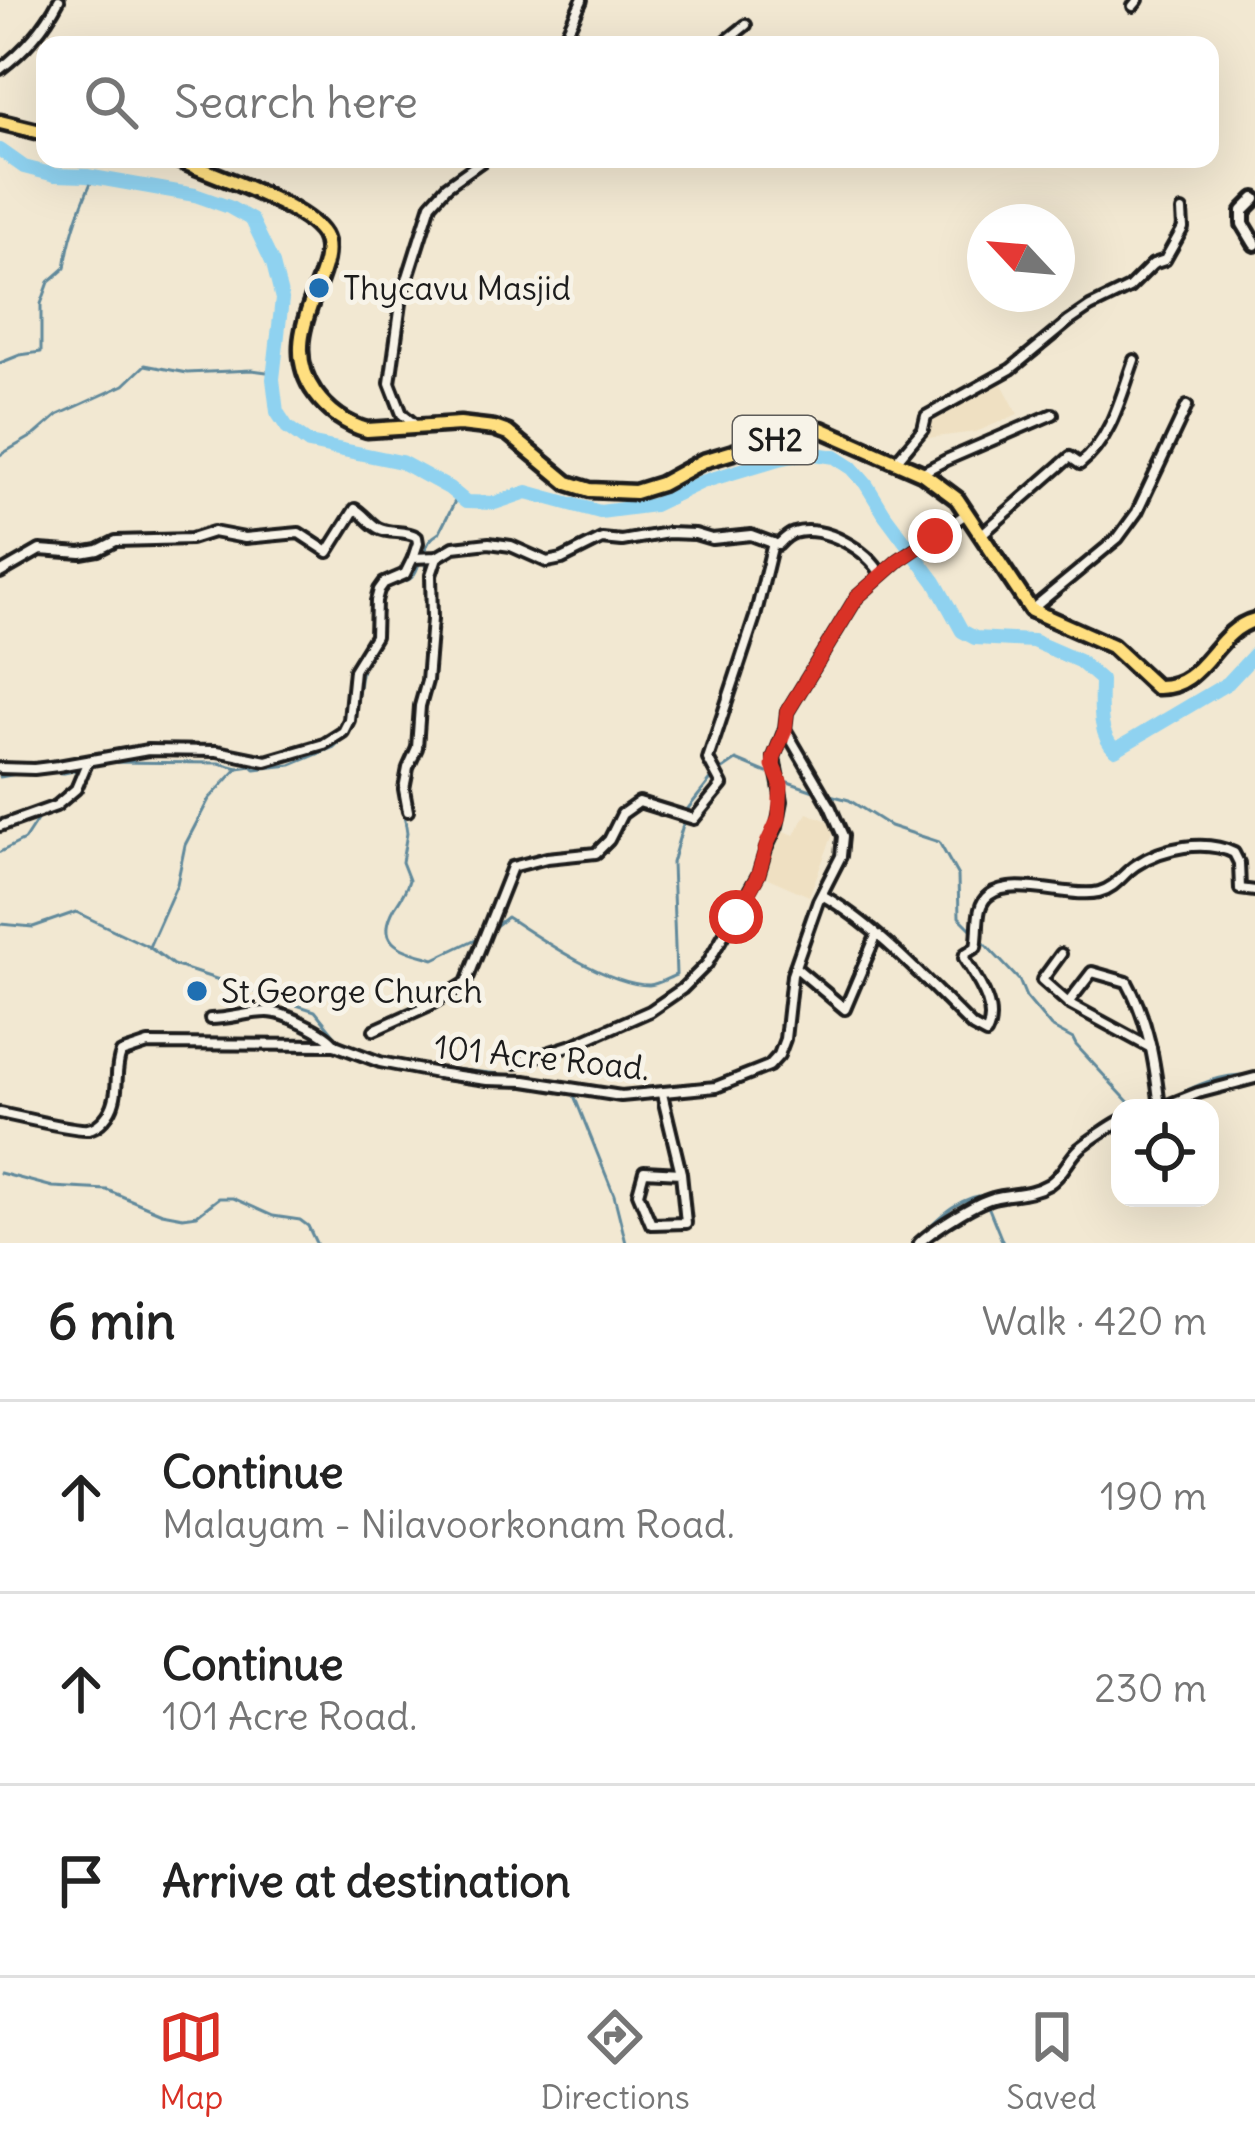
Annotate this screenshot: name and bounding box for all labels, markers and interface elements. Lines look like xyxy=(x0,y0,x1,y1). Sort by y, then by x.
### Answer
search box xyxy=(36,36,1219,168)
icon: search xyxy=(78,69,144,135)
text: Search here xyxy=(174,74,418,130)
north arrow xyxy=(967,204,1075,312)
place label: Thycavu Masjid xyxy=(343,267,571,309)
marker: Thycavu Masjid xyxy=(306,275,332,301)
road number: SH2 xyxy=(733,416,817,464)
route end xyxy=(908,509,962,563)
route start xyxy=(709,890,763,944)
place label: St.George Church xyxy=(221,970,482,1012)
marker: St.George Church xyxy=(184,978,210,1004)
street label: 101 Acre Road. xyxy=(432,1025,652,1089)
map controls xyxy=(1111,1099,1219,1207)
button: locate xyxy=(1111,1099,1219,1207)
text: 6 min xyxy=(48,1289,175,1353)
text: Walk · 420 m xyxy=(982,1297,1207,1346)
text: Continue xyxy=(162,1444,344,1500)
icon: ahead xyxy=(48,1464,114,1530)
text: 190 m xyxy=(1100,1472,1207,1521)
text: Malayam - Nilavoorkonam Road. xyxy=(162,1500,735,1549)
text: Continue xyxy=(162,1636,344,1692)
icon: ahead xyxy=(48,1656,114,1722)
text: 230 m xyxy=(1094,1664,1207,1713)
text: 101 Acre Road. xyxy=(162,1692,417,1741)
icon: arrive xyxy=(48,1848,114,1914)
text: Arrive at destination xyxy=(162,1853,571,1909)
tab: Map xyxy=(158,2004,224,2118)
tab: Directions xyxy=(541,2004,690,2118)
tab: Saved xyxy=(1006,2004,1097,2118)

